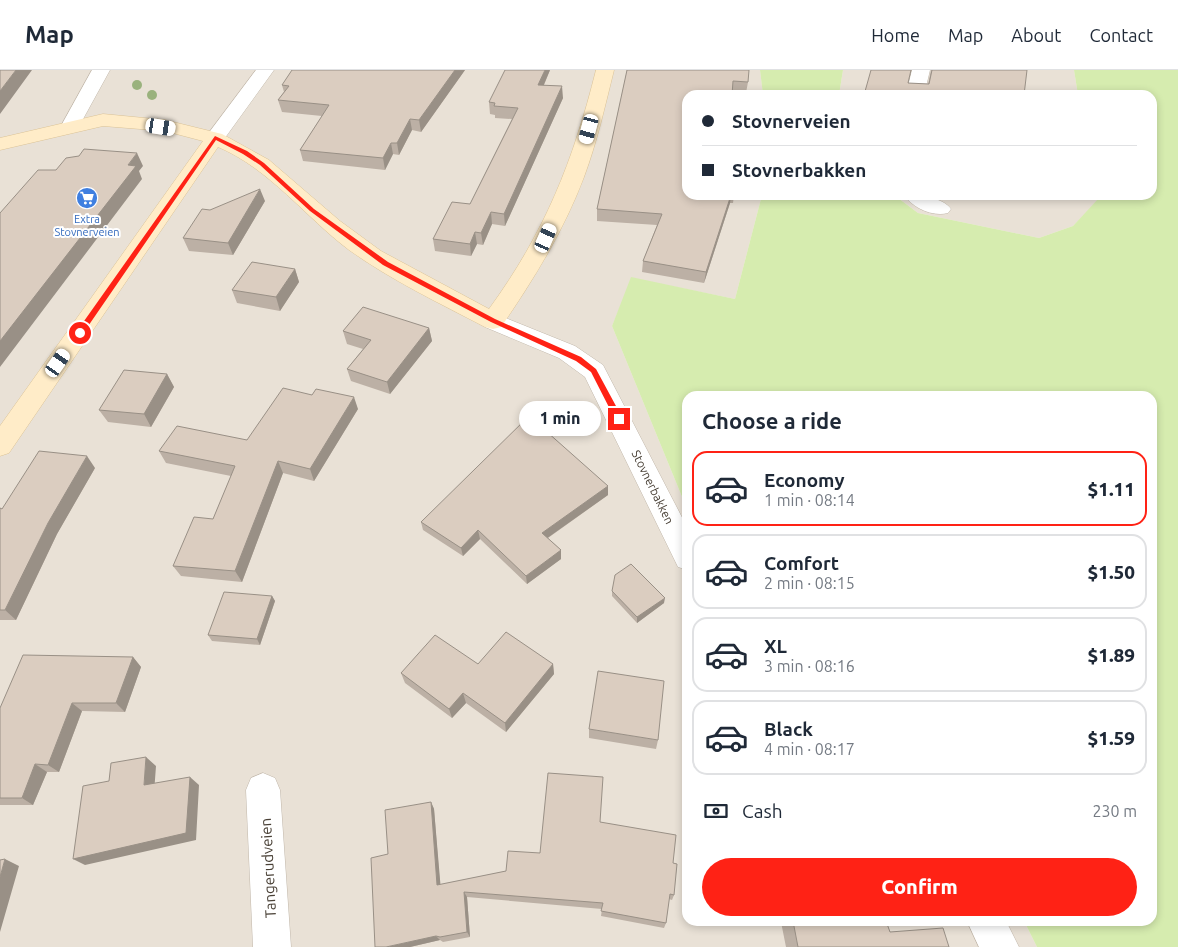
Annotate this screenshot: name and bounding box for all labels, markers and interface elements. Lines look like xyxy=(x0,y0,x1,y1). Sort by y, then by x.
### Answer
text: Map xyxy=(25,21,74,48)
text: Home xyxy=(871,25,920,45)
text: Map xyxy=(948,25,983,45)
text: About xyxy=(1011,25,1061,45)
text: Contact xyxy=(1089,25,1153,45)
text: Stovnerveien xyxy=(732,110,851,132)
car xyxy=(577,113,600,145)
car xyxy=(145,117,176,137)
text: Stovnerbakken xyxy=(732,159,866,181)
supermarket icon: Extra Stovnerveien xyxy=(75,186,99,210)
place label: Extra Stovnerveien xyxy=(54,213,120,238)
car xyxy=(533,221,558,255)
route start xyxy=(69,322,91,344)
car xyxy=(43,346,72,380)
callout: 1 min xyxy=(519,402,602,436)
route end xyxy=(608,408,630,430)
text: Choose a ride xyxy=(702,408,842,433)
text: 1 min xyxy=(540,409,580,427)
street label: Stovnerbakken xyxy=(630,448,676,526)
icon: car xyxy=(704,466,749,511)
text: Economy xyxy=(764,469,845,491)
text: $1.11 xyxy=(1087,478,1135,500)
text: 1 min · 08:14 xyxy=(764,491,855,509)
icon: car xyxy=(704,549,749,594)
text: Comfort xyxy=(764,552,839,574)
text: $1.50 xyxy=(1087,561,1135,583)
text: 2 min · 08:15 xyxy=(764,574,855,592)
icon: car xyxy=(704,632,749,677)
text: XL xyxy=(764,635,787,657)
text: $1.89 xyxy=(1087,644,1135,666)
text: 3 min · 08:16 xyxy=(764,657,855,675)
icon: car xyxy=(704,715,749,760)
text: Black xyxy=(764,718,813,740)
text: $1.59 xyxy=(1087,727,1135,749)
text: 4 min · 08:17 xyxy=(764,740,855,758)
icon: cash xyxy=(702,797,730,825)
text: Cash xyxy=(742,800,783,822)
text: 230 m xyxy=(1092,802,1137,820)
street label: Tangerudveien xyxy=(257,818,279,918)
button: Confirm xyxy=(702,858,1137,916)

